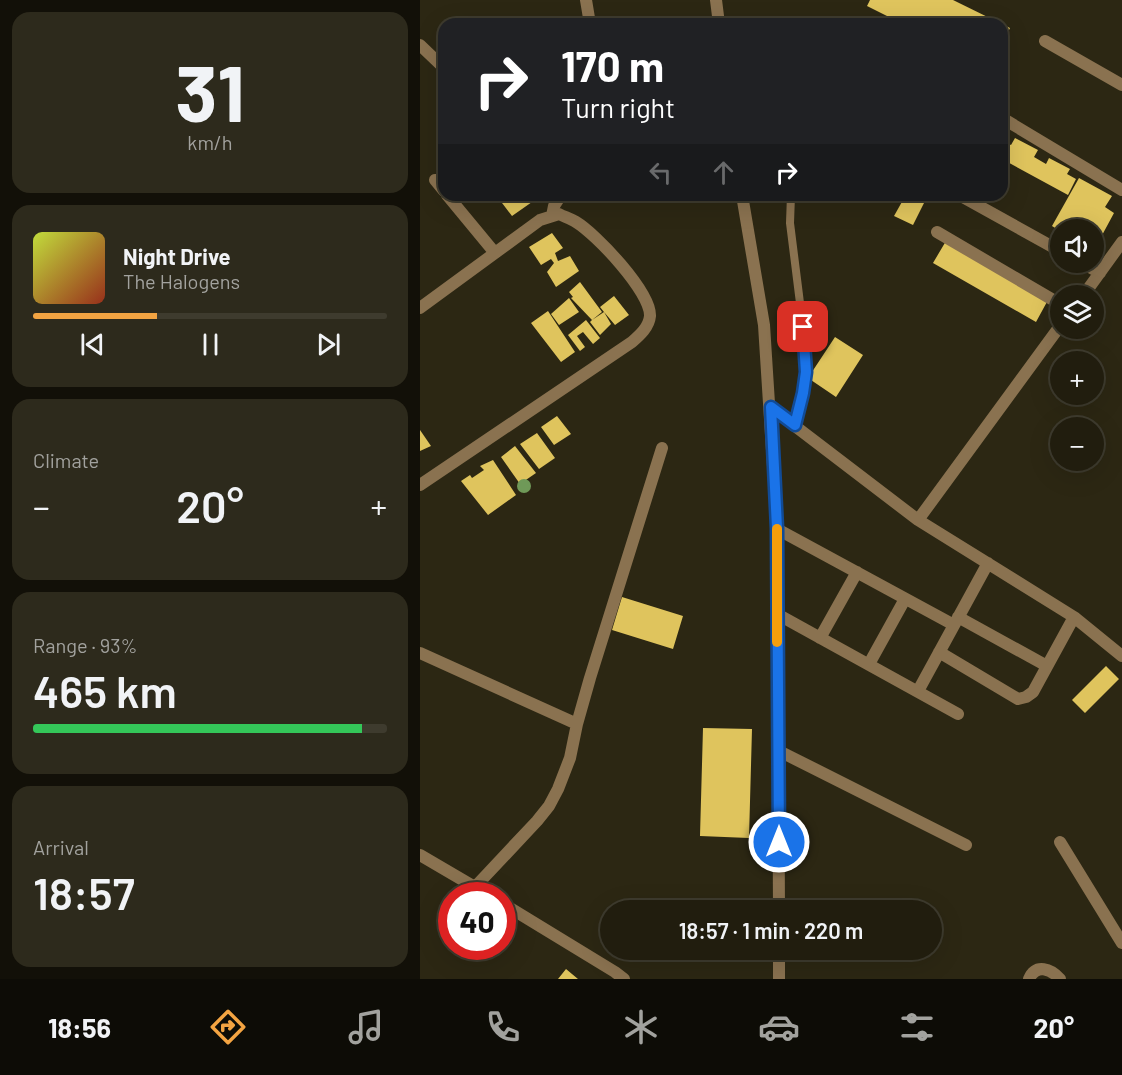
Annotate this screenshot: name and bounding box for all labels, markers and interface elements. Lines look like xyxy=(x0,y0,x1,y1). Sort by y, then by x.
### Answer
text: 170 m xyxy=(561,40,664,90)
icon: right xyxy=(462,42,540,120)
text: 31 xyxy=(175,44,245,138)
text: Turn right xyxy=(561,91,675,123)
text: km/h xyxy=(187,130,233,154)
icon: left xyxy=(644,156,677,189)
icon: ahead xyxy=(707,156,740,189)
icon: right xyxy=(770,156,803,189)
map controls xyxy=(1050,219,1104,471)
button: sound xyxy=(1050,219,1104,273)
text: Night Drive xyxy=(123,243,231,269)
text: The Halogens xyxy=(123,269,240,293)
button: layers xyxy=(1050,285,1104,339)
pin xyxy=(777,301,828,352)
icon: arrive xyxy=(786,310,819,343)
icon: previous xyxy=(76,328,109,361)
icon: pause xyxy=(194,328,227,361)
icon: next xyxy=(312,328,345,361)
button: + xyxy=(1050,351,1104,405)
button: − xyxy=(1050,417,1104,471)
text: Climate xyxy=(33,448,99,472)
text: 20° xyxy=(176,478,244,532)
text: − xyxy=(33,486,50,526)
text: + xyxy=(371,486,387,526)
text: Range · 93% xyxy=(33,633,137,657)
text: 465 km xyxy=(33,663,177,717)
position arrow xyxy=(747,810,811,874)
text: Arrival xyxy=(33,835,89,859)
text: 18:57 xyxy=(33,865,135,919)
speed limit sign: 40 xyxy=(438,882,516,960)
text: 18:57 · 1 min · 220 m xyxy=(679,917,863,943)
icon: directions xyxy=(207,1006,249,1048)
icon: music xyxy=(345,1006,387,1048)
icon: phone xyxy=(482,1006,524,1048)
icon: climate xyxy=(620,1006,662,1048)
icon: car xyxy=(758,1006,800,1048)
icon: filters xyxy=(896,1006,938,1048)
text: 18:56 xyxy=(48,1011,111,1043)
text: 20° xyxy=(1033,1011,1074,1043)

